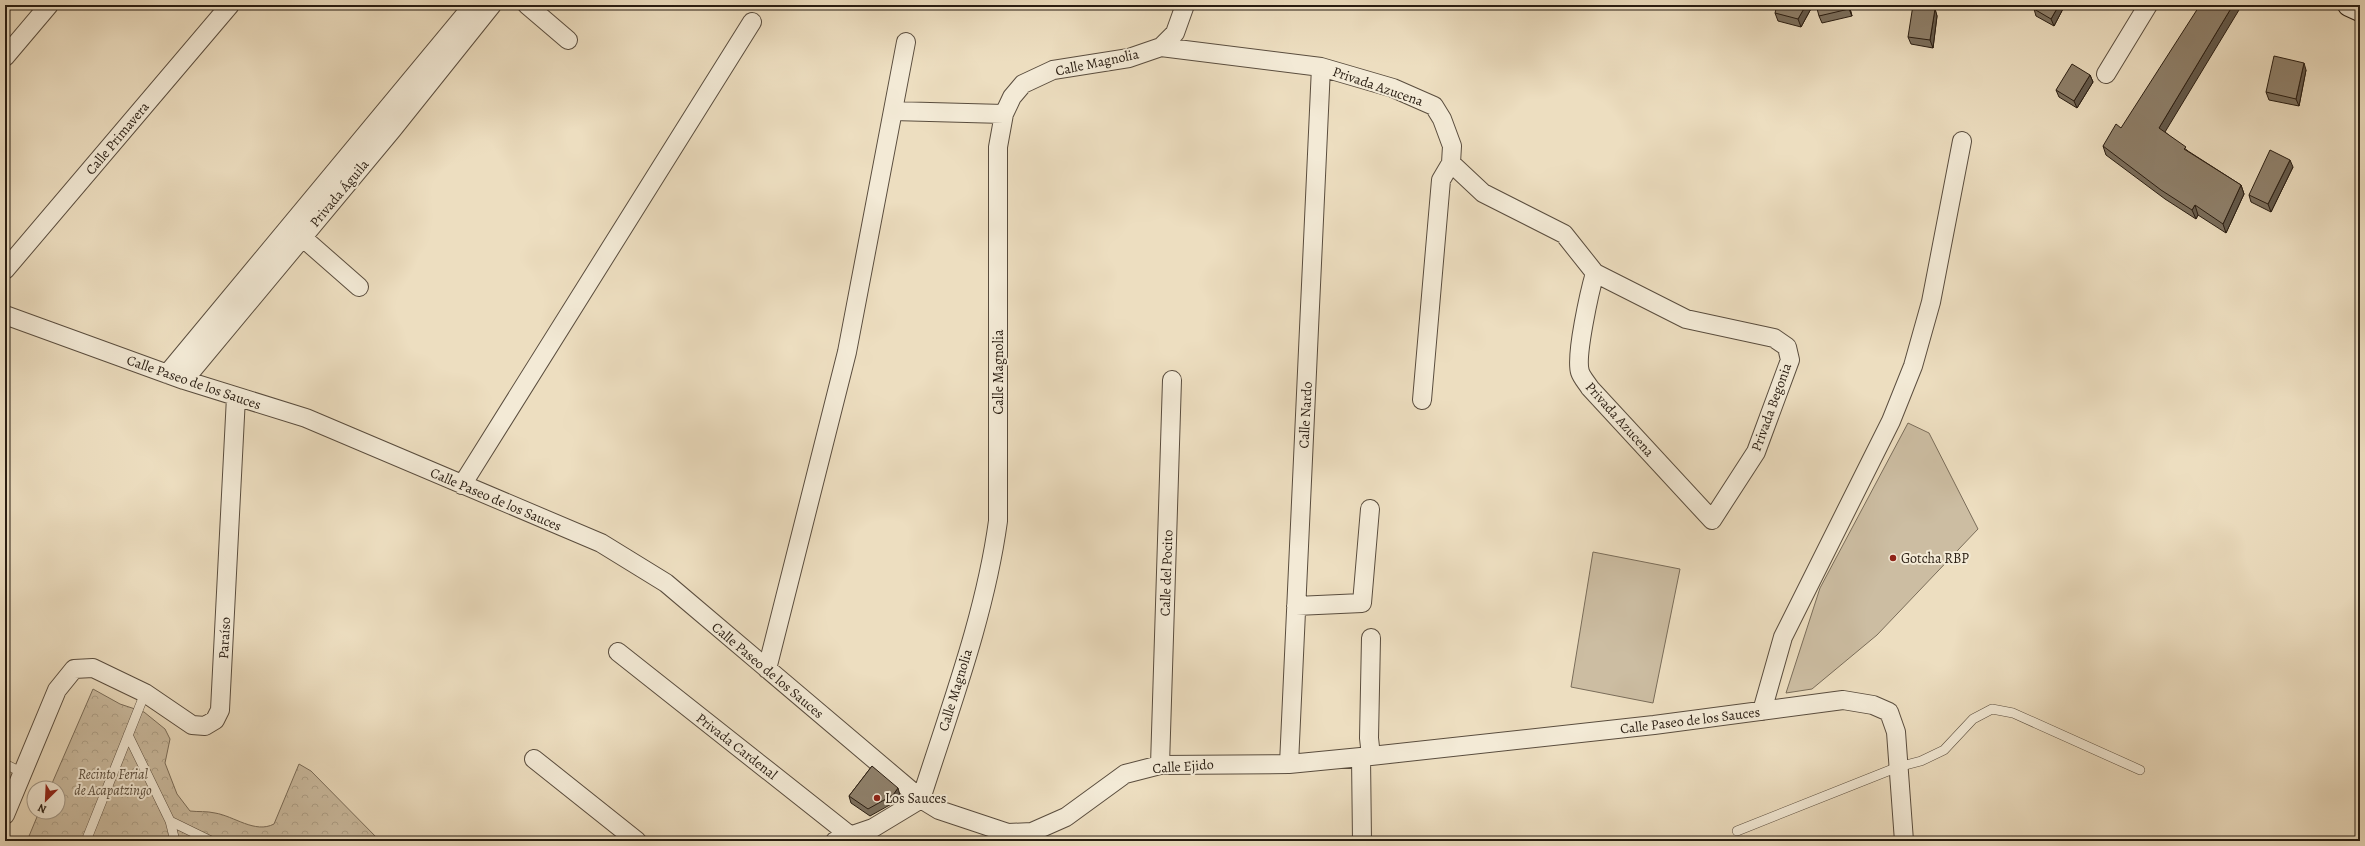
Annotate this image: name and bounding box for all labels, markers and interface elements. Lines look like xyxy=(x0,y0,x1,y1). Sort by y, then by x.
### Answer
street label: Calle Magnolia xyxy=(1054,44,1141,81)
street label: Privada Azucena xyxy=(1330,62,1426,111)
street label: Calle Primavera xyxy=(81,97,154,179)
street label: Privada Águila xyxy=(305,155,374,231)
street label: Calle Magnolia xyxy=(989,329,1008,414)
street label: Calle Paseo de los Sauces xyxy=(124,351,264,414)
street label: Privada Begonia xyxy=(1747,360,1796,454)
street label: Privada Azucena xyxy=(1581,378,1659,461)
street label: Calle Nardo xyxy=(1294,381,1317,449)
street label: Calle Paseo de los Sauces xyxy=(427,463,564,536)
street label: Calle del Pocito xyxy=(1155,529,1178,617)
place label: Gotcha RBP xyxy=(1901,549,1969,568)
marker: Gotcha RBP xyxy=(1888,553,1898,563)
street label: Paraíso xyxy=(214,616,235,660)
street label: Calle Paseo de los Sauces xyxy=(708,618,828,723)
street label: Calle Magnolia xyxy=(934,646,977,734)
street label: Calle Paseo de los Sauces xyxy=(1619,702,1761,739)
street label: Privada Cardenal xyxy=(692,709,782,784)
street label: Calle Ejido xyxy=(1152,755,1214,778)
park label: Recinto Ferial de Acapatzingo xyxy=(74,765,152,800)
north arrow xyxy=(26,780,66,820)
place label: Los Sauces xyxy=(885,789,946,808)
marker: Los Sauces xyxy=(872,793,882,803)
text: N xyxy=(35,800,49,817)

